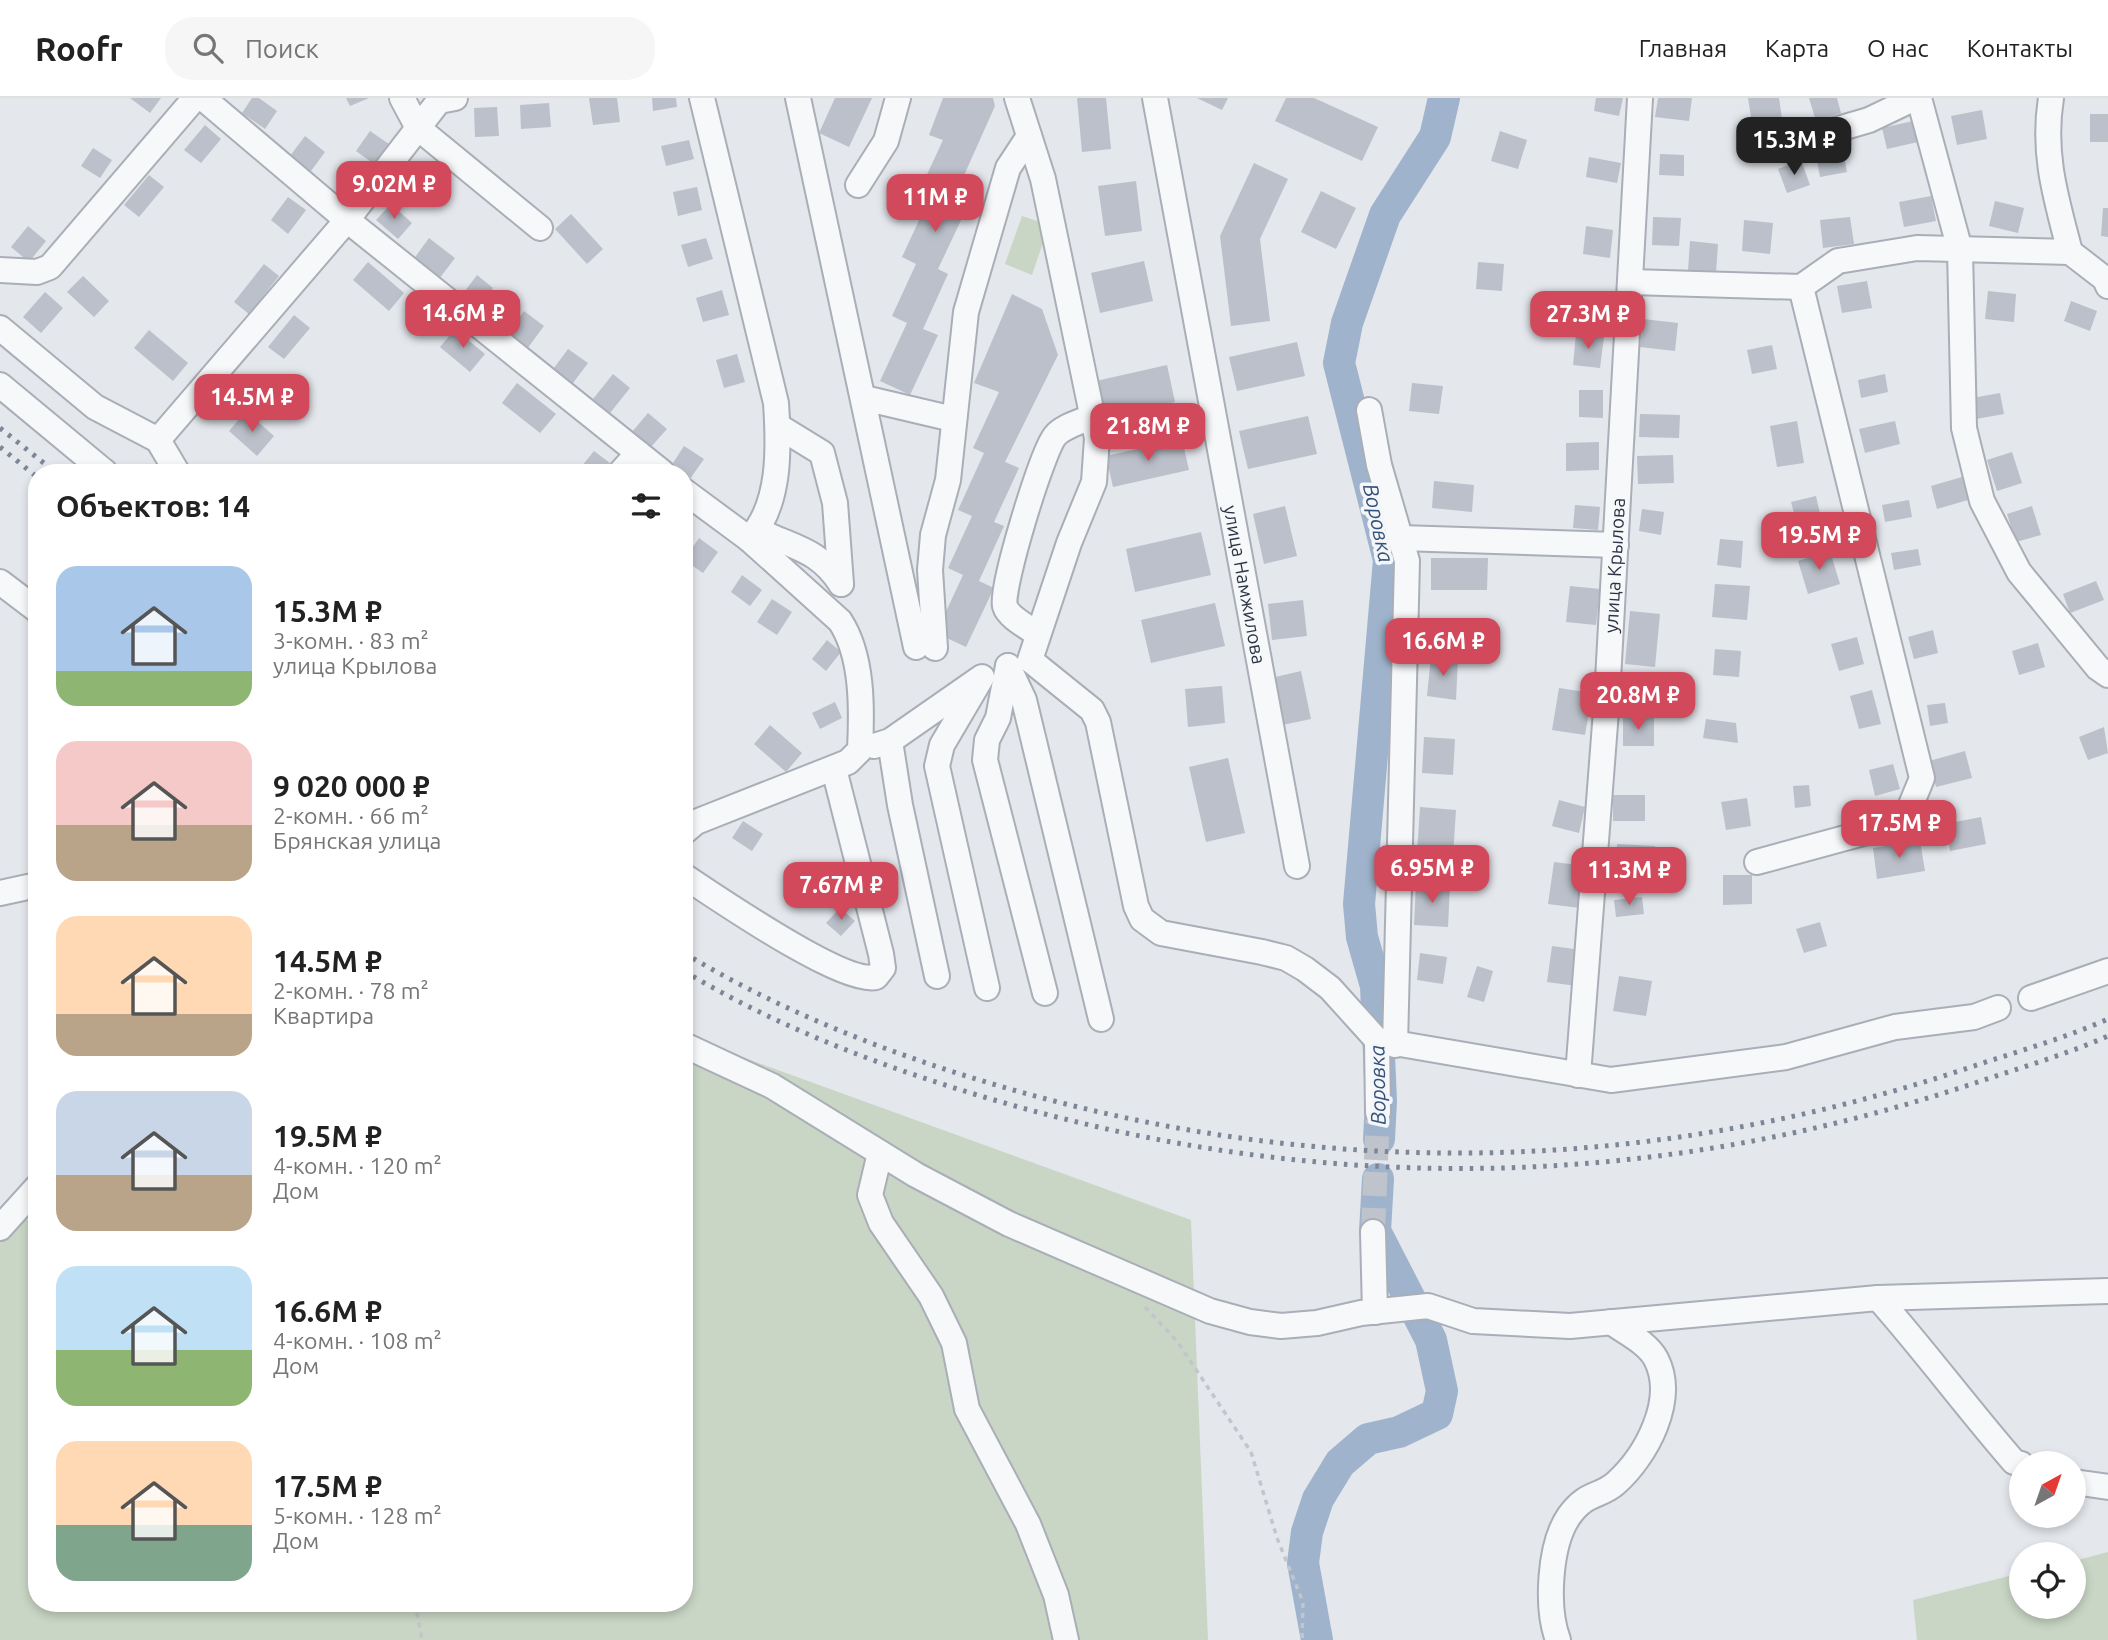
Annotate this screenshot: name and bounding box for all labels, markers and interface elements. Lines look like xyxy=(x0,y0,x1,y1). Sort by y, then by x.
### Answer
search box xyxy=(165,17,655,80)
icon: search xyxy=(189,29,227,67)
text: Roofr xyxy=(35,30,123,67)
text: Поиск xyxy=(245,34,319,63)
text: Главная xyxy=(1639,35,1727,62)
text: Карта xyxy=(1765,35,1829,62)
text: О нас xyxy=(1867,35,1929,62)
text: Контакты xyxy=(1967,35,2073,62)
pin: 15.3M ₽ xyxy=(1729,118,1859,177)
text: 15.3M ₽ xyxy=(1752,127,1836,152)
pin: 9.02M ₽ xyxy=(329,162,459,221)
text: 9.02M ₽ xyxy=(352,171,436,196)
pin: 11M ₽ xyxy=(886,174,984,234)
text: 11M ₽ xyxy=(903,184,967,209)
pin: 14.6M ₽ xyxy=(398,290,528,350)
pin: 27.3M ₽ xyxy=(1523,292,1653,351)
text: 14.6M ₽ xyxy=(421,300,505,325)
text: 27.3M ₽ xyxy=(1546,301,1630,326)
pin: 14.5M ₽ xyxy=(187,374,317,434)
text: 14.5M ₽ xyxy=(210,384,294,409)
pin: 21.8M ₽ xyxy=(1083,404,1213,463)
text: 21.8M ₽ xyxy=(1106,413,1190,438)
water label: Воровка xyxy=(1359,481,1399,564)
icon: filters xyxy=(627,487,665,525)
text: Объектов: 14 xyxy=(56,489,250,523)
street label: улица Крылова xyxy=(1600,497,1629,634)
street label: улица Намжилова xyxy=(1220,504,1270,666)
pin: 19.5M ₽ xyxy=(1754,512,1884,572)
text: 19.5M ₽ xyxy=(1777,522,1861,547)
icon: home xyxy=(112,594,196,678)
text: 15.3M ₽ xyxy=(273,594,382,628)
pin: 16.6M ₽ xyxy=(1378,618,1508,678)
text: 3-комн. · 83 m² xyxy=(273,628,429,653)
text: 16.6M ₽ xyxy=(1401,628,1485,653)
text: улица Крылова xyxy=(273,653,437,678)
pin: 20.8M ₽ xyxy=(1573,672,1703,732)
text: 20.8M ₽ xyxy=(1596,682,1680,707)
icon: home xyxy=(112,769,196,853)
text: 9 020 000 ₽ xyxy=(273,769,430,803)
pin: 17.5M ₽ xyxy=(1834,800,1964,860)
text: 2-комн. · 66 m² xyxy=(273,803,429,828)
text: 17.5M ₽ xyxy=(1857,810,1941,835)
text: Брянская улица xyxy=(273,828,441,853)
pin: 6.95M ₽ xyxy=(1367,846,1497,905)
pin: 11.3M ₽ xyxy=(1564,848,1694,907)
text: 6.95M ₽ xyxy=(1390,855,1474,880)
text: 11.3M ₽ xyxy=(1587,857,1671,882)
pin: 7.67M ₽ xyxy=(776,862,906,922)
text: 7.67M ₽ xyxy=(799,872,883,897)
icon: home xyxy=(112,944,196,1028)
text: 14.5M ₽ xyxy=(273,944,382,978)
text: 2-комн. · 78 m² xyxy=(273,978,429,1003)
text: Квартира xyxy=(273,1003,374,1028)
water label: Воровка xyxy=(1364,1045,1390,1125)
icon: home xyxy=(112,1119,196,1203)
text: 19.5M ₽ xyxy=(273,1119,382,1153)
text: 4-комн. · 120 m² xyxy=(273,1153,442,1178)
text: Дом xyxy=(273,1178,319,1203)
icon: home xyxy=(112,1294,196,1378)
text: 16.6M ₽ xyxy=(273,1294,382,1328)
text: 4-комн. · 108 m² xyxy=(273,1328,442,1353)
text: Дом xyxy=(273,1353,319,1378)
north arrow xyxy=(2009,1451,2086,1528)
map controls xyxy=(2009,1451,2086,1619)
icon: home xyxy=(112,1469,196,1553)
text: 17.5M ₽ xyxy=(273,1469,382,1503)
text: 5-комн. · 128 m² xyxy=(273,1503,442,1528)
text: Дом xyxy=(273,1528,319,1553)
button: locate xyxy=(2009,1542,2086,1619)

